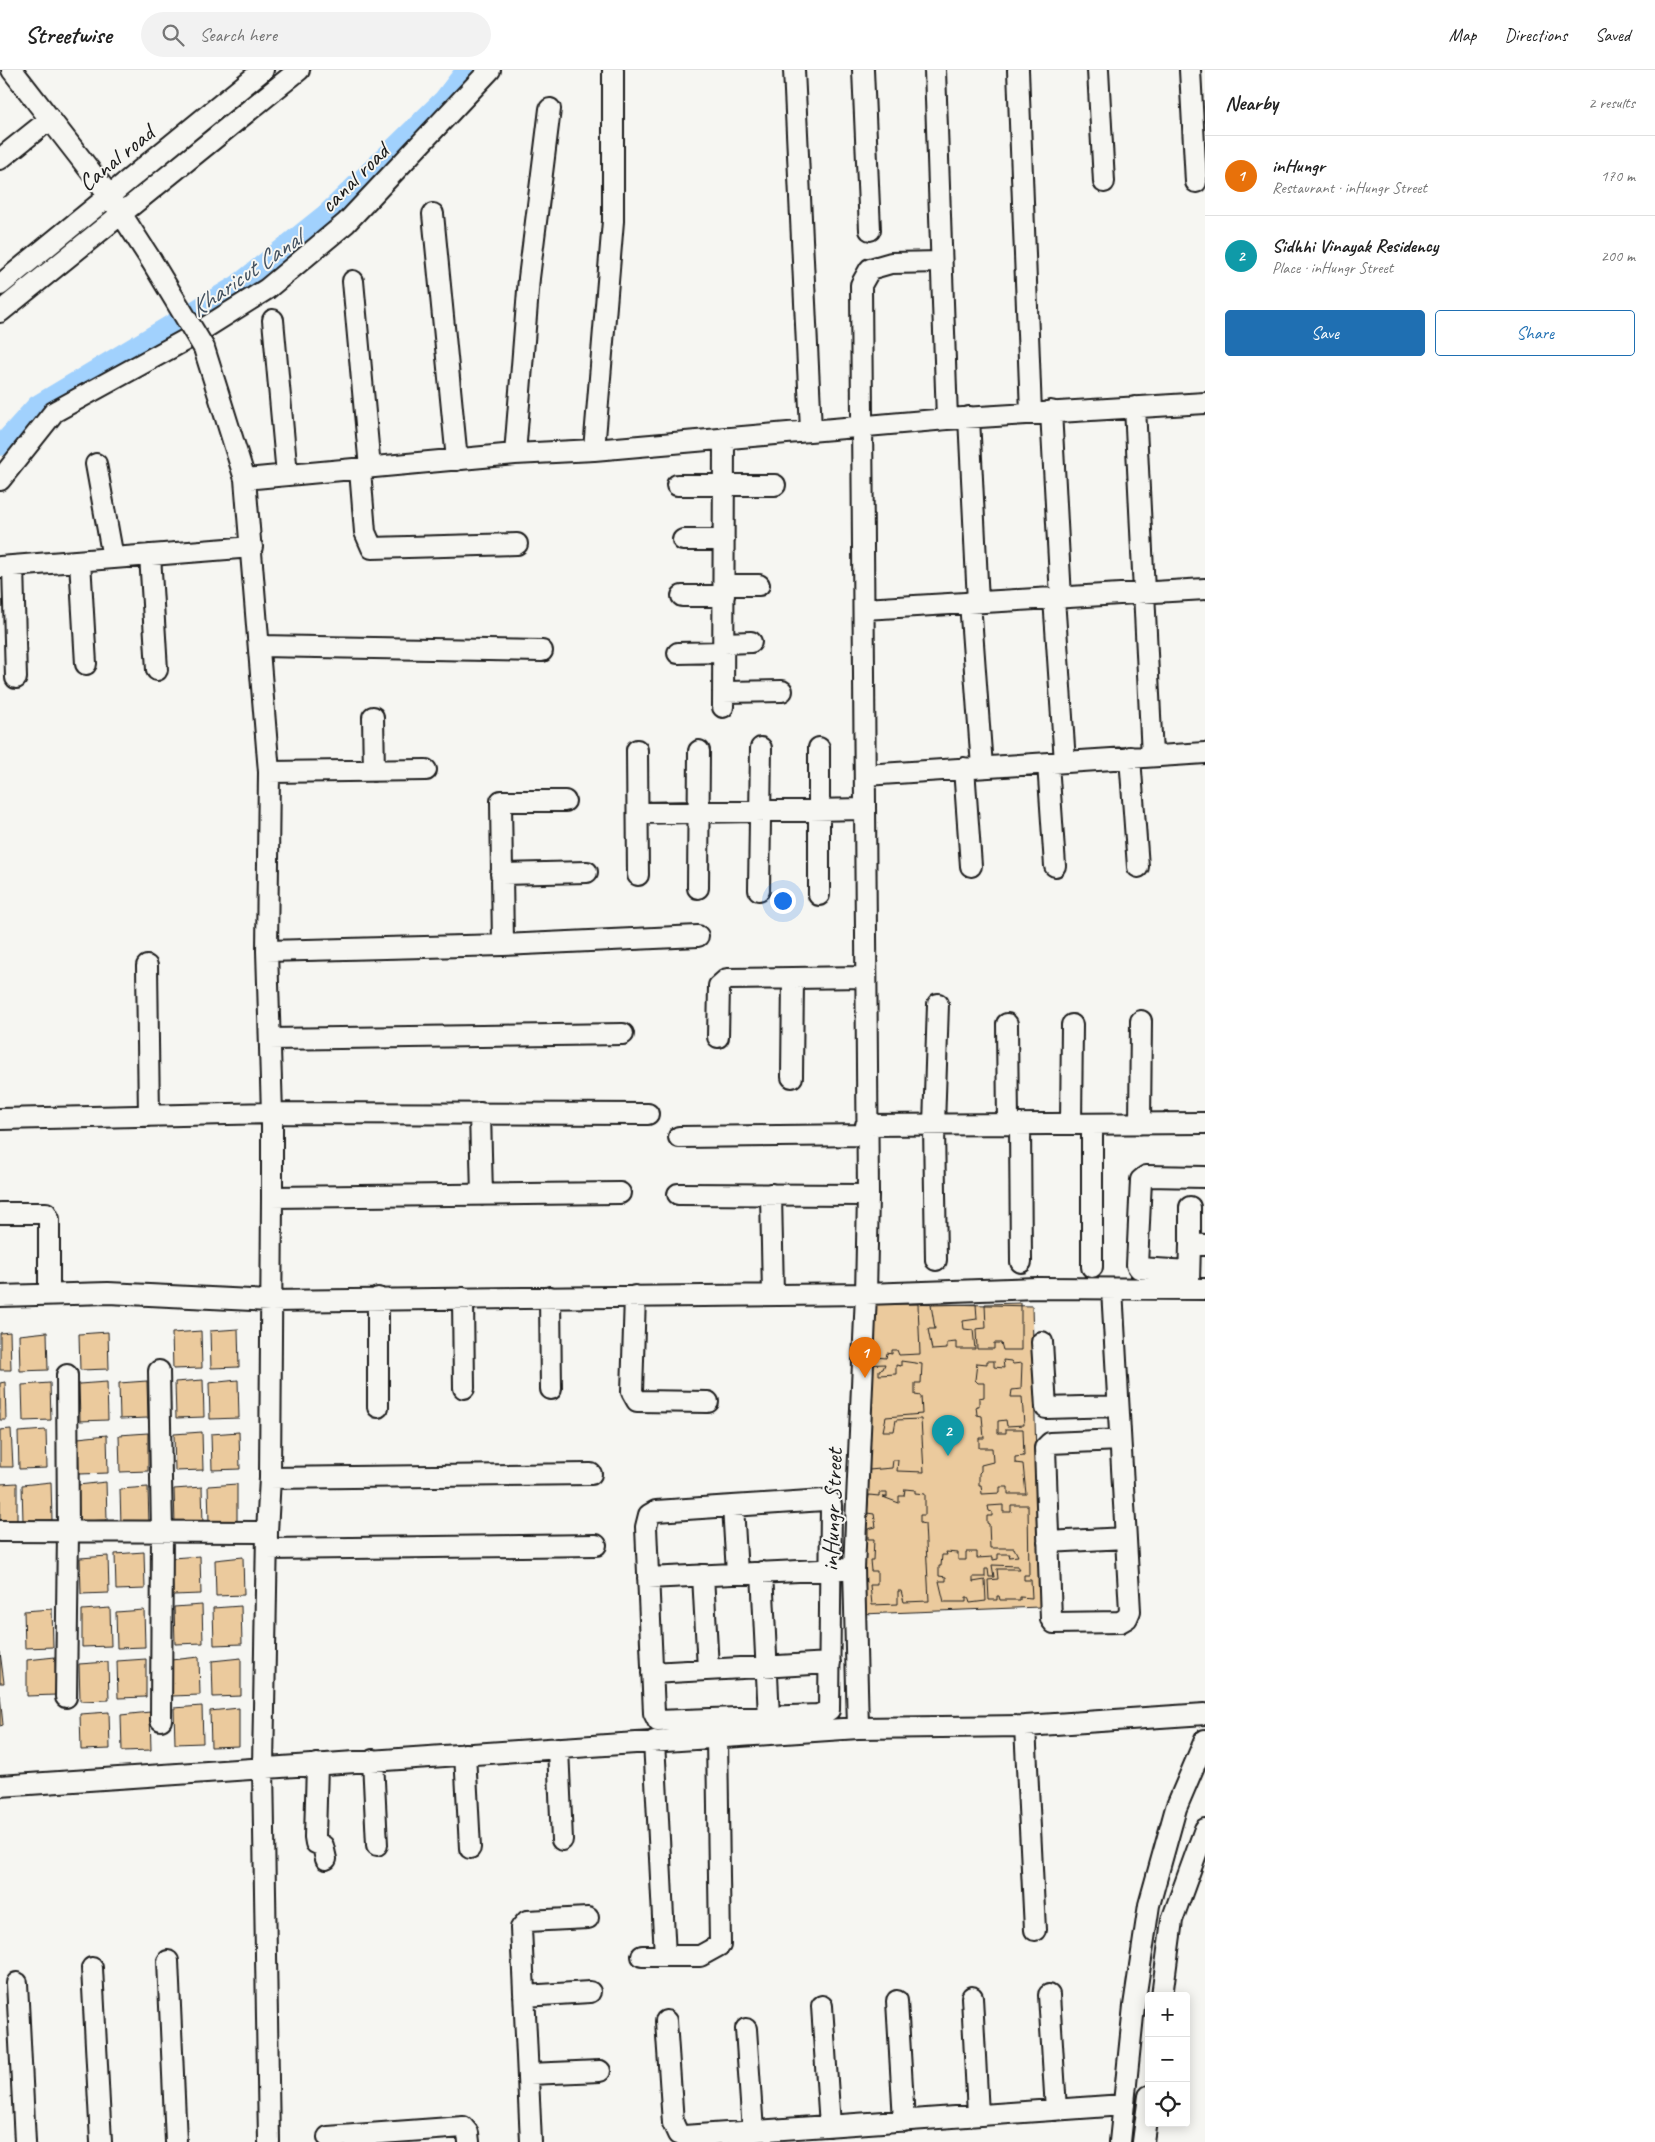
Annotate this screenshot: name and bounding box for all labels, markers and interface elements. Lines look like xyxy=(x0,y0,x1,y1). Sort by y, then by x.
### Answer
search box xyxy=(141,12,491,57)
text: Streetwise xyxy=(25,20,111,50)
icon: search xyxy=(159,21,187,49)
text: Search here xyxy=(199,23,277,47)
text: Map xyxy=(1449,24,1476,46)
text: Directions xyxy=(1504,24,1567,46)
text: Saved xyxy=(1595,24,1630,46)
text: Nearby xyxy=(1225,90,1278,116)
text: 2 results xyxy=(1588,93,1635,113)
street label: Canal road xyxy=(72,116,163,198)
street label: canal road xyxy=(313,134,398,219)
text: inHungr xyxy=(1272,154,1325,178)
text: 1 xyxy=(1237,166,1245,186)
text: 170 m xyxy=(1601,166,1635,186)
text: Restaurant · inHungr Street xyxy=(1272,178,1427,198)
water label: Kharicut Canal xyxy=(183,219,314,324)
text: Sidhhi Vinayak Residency xyxy=(1272,234,1438,258)
text: 2 xyxy=(1237,246,1245,266)
text: 200 m xyxy=(1601,246,1635,266)
text: Place · inHungr Street xyxy=(1272,258,1393,278)
button: Save xyxy=(1225,310,1425,356)
button: Share xyxy=(1435,310,1635,356)
your location xyxy=(770,888,796,914)
pin: 1 xyxy=(849,1337,881,1378)
pin: 2 xyxy=(932,1415,964,1456)
street label: inHungr Street xyxy=(815,1446,849,1572)
map controls xyxy=(1145,1992,1190,2127)
button: + xyxy=(1145,1992,1190,2037)
button: − xyxy=(1145,2037,1190,2082)
button: locate xyxy=(1145,2082,1190,2127)

